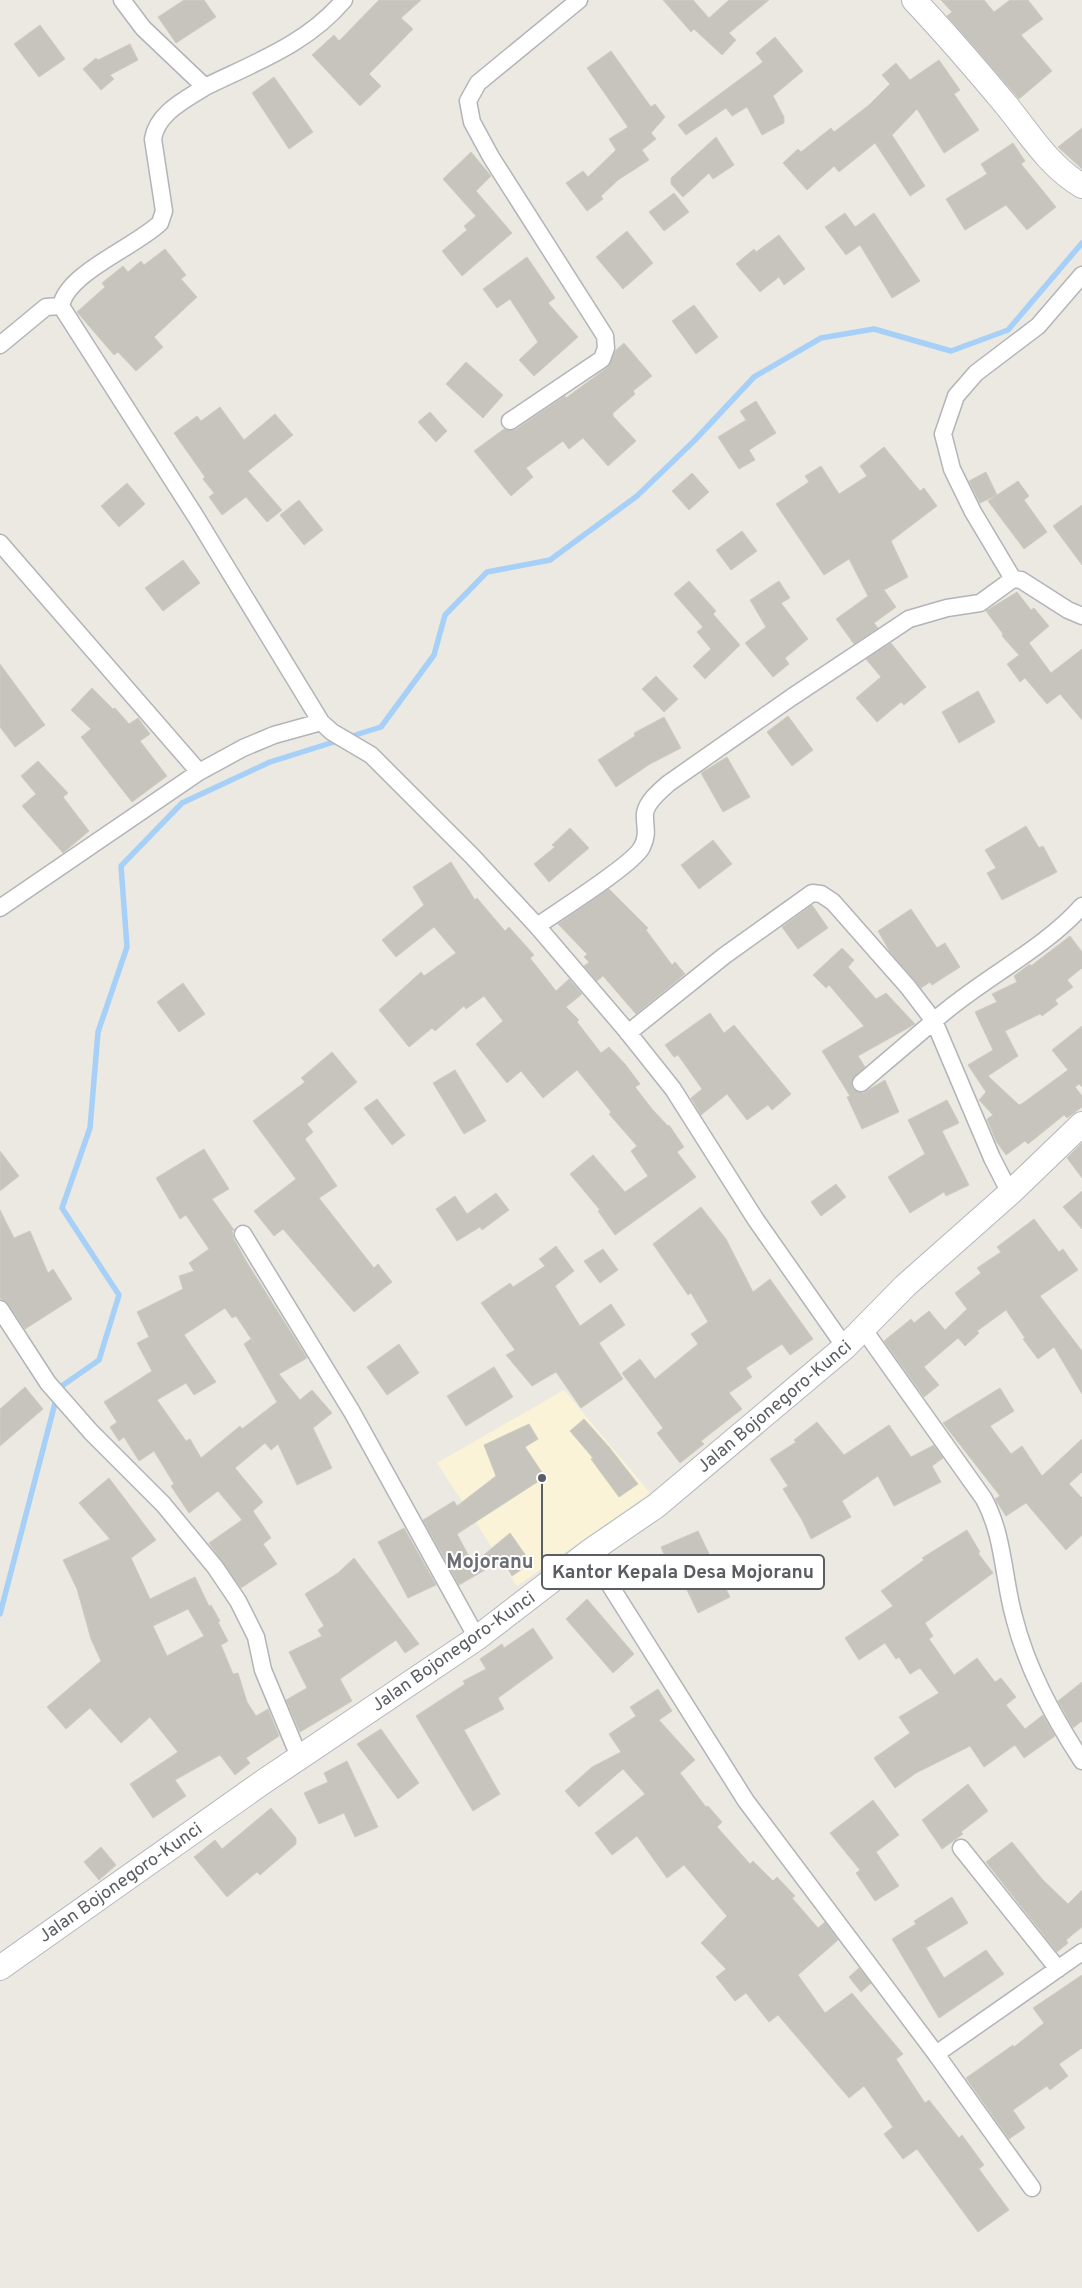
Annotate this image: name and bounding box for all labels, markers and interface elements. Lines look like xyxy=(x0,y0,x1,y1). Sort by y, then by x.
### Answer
street label: Jalan Bojonegoro-Kunci xyxy=(693,1336,857,1479)
district label: Mojoranu xyxy=(446,1550,534,1576)
callout: Kantor Kepala Desa Mojoranu xyxy=(542,1555,824,1589)
text: Kantor Kepala Desa Mojoranu xyxy=(552,1561,814,1585)
street label: Jalan Bojonegoro-Kunci xyxy=(367,1587,540,1718)
street label: Jalan Bojonegoro-Kunci xyxy=(34,1818,207,1949)

